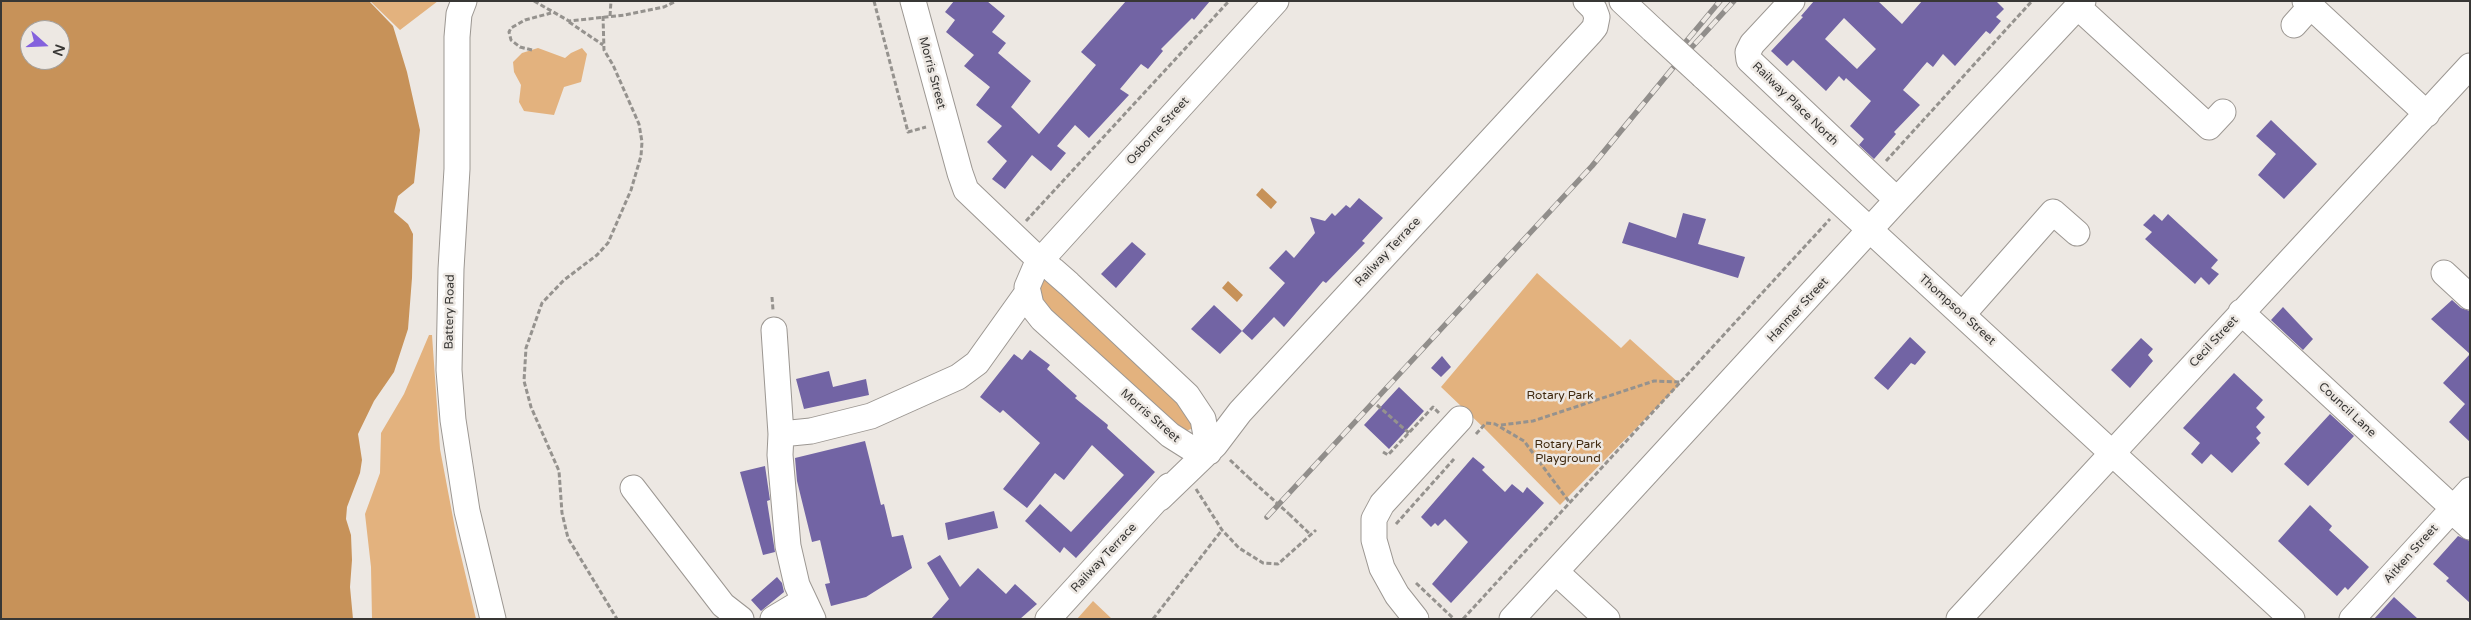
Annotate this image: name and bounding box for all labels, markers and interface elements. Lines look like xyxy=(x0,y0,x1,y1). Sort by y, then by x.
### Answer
north arrow xyxy=(20,20,70,70)
street label: Morris Street xyxy=(915,35,949,111)
text: N xyxy=(49,42,69,58)
street label: Railway Place North xyxy=(1749,59,1841,149)
street label: Osborne Street xyxy=(1124,94,1192,168)
street label: Railway Terrace xyxy=(1352,214,1424,290)
street label: Thompson Street xyxy=(1916,272,1998,348)
street label: Battery Road xyxy=(442,274,458,350)
street label: Hanmer Street xyxy=(1764,275,1832,345)
street label: Cecil Street xyxy=(2187,313,2241,371)
street label: Council Lane xyxy=(2315,380,2379,440)
street label: Morris Street xyxy=(1117,386,1183,446)
park label: Rotary Park xyxy=(1527,389,1593,403)
park label: Rotary Park Playground xyxy=(1535,438,1601,466)
street label: Railway Terrace xyxy=(1068,520,1140,596)
street label: Aitken Street xyxy=(2381,522,2441,586)

